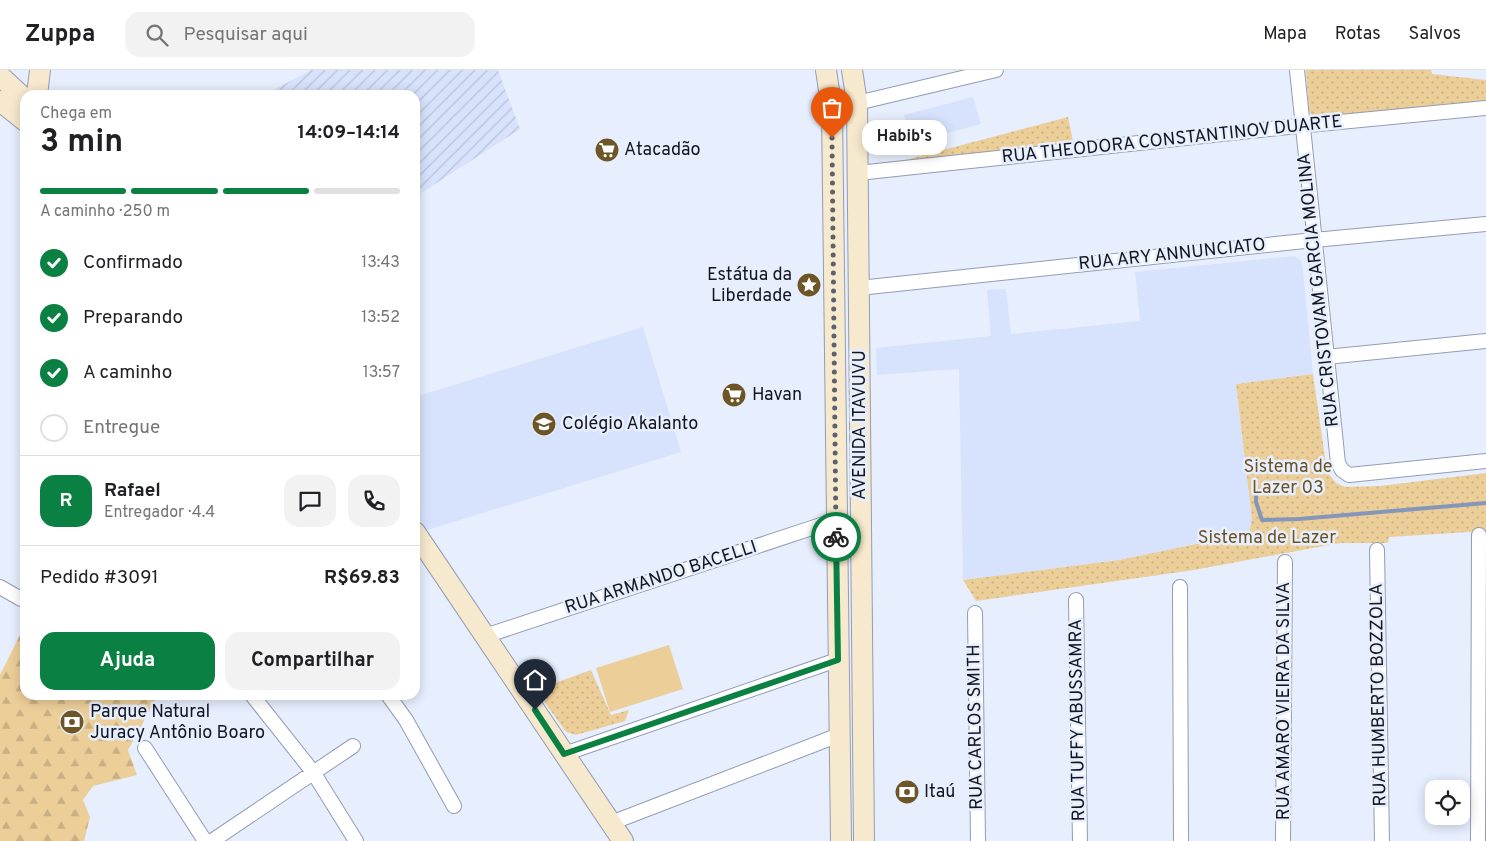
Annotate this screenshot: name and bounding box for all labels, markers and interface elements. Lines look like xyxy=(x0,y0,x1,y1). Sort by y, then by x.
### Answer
search box xyxy=(125,12,475,57)
text: Zuppa xyxy=(25,20,95,50)
icon: search xyxy=(143,21,171,49)
text: Pesquisar aqui xyxy=(183,23,308,47)
text: Mapa xyxy=(1263,23,1307,46)
text: Rotas xyxy=(1335,23,1381,46)
text: Salvos xyxy=(1409,23,1461,46)
pin xyxy=(811,87,853,138)
icon: bag xyxy=(818,94,846,122)
text: Chega em xyxy=(40,104,112,124)
street label: RUA THEODORA CONSTANTINOV DUARTE xyxy=(1001,111,1343,169)
callout: Habib's xyxy=(862,120,947,156)
text: 14:09–14:14 xyxy=(298,121,400,145)
text: 3 min xyxy=(40,123,123,163)
text: Habib's xyxy=(877,127,932,147)
supermarket icon: Atacadão xyxy=(594,137,620,163)
place label: Atacadão xyxy=(624,139,701,162)
street label: RUA CRISTOVAM GARCIA MOLINA xyxy=(1293,152,1345,428)
text: A caminho · 250 m xyxy=(40,202,170,222)
street label: RUA ARY ANNUNCIATO xyxy=(1077,234,1267,276)
icon: check xyxy=(40,249,68,277)
text: Confirmado xyxy=(83,251,183,275)
text: 13:43 xyxy=(361,253,400,273)
place label: Estátua da Liberdade xyxy=(707,264,792,308)
place icon: Estátua da Liberdade xyxy=(796,272,822,298)
icon: check xyxy=(40,304,68,332)
text: Preparando xyxy=(83,306,183,330)
text: 13:52 xyxy=(361,308,400,328)
street label: AVENIDA ITAVUVU xyxy=(849,350,872,500)
icon: check xyxy=(40,359,68,387)
text: A caminho xyxy=(83,361,172,385)
text: 13:57 xyxy=(363,363,400,383)
supermarket icon: Havan xyxy=(721,382,747,408)
place label: Havan xyxy=(752,384,802,407)
school or university icon: Colégio Akalanto xyxy=(531,411,557,437)
place label: Colégio Akalanto xyxy=(562,413,698,436)
text: Entregue xyxy=(83,416,160,440)
park label: Sistema de Lazer 03 xyxy=(1244,456,1332,500)
button: chat xyxy=(284,475,336,527)
button: phone xyxy=(348,475,400,527)
text: Rafael xyxy=(104,479,161,503)
text: R xyxy=(59,489,73,513)
text: Entregador · 4.4 xyxy=(104,503,215,523)
courier xyxy=(811,512,861,562)
icon: bike xyxy=(822,523,850,551)
park label: Sistema de Lazer xyxy=(1198,527,1336,550)
street label: RUA ARMANDO BACELLI xyxy=(562,536,760,620)
text: Pedido #3091 xyxy=(40,566,159,590)
text: R$69.83 xyxy=(324,566,400,590)
street label: RUA AMARO VIEIRA DA SILVA xyxy=(1273,582,1296,820)
street label: RUA HUMBERTO BOZZOLA xyxy=(1366,583,1392,807)
street label: RUA TUFFY ABUSSAMRA xyxy=(1065,619,1091,821)
button: Ajuda xyxy=(40,632,215,690)
button: Compartilhar xyxy=(225,632,400,690)
street label: RUA CARLOS SMITH xyxy=(963,644,989,810)
pin xyxy=(514,659,556,710)
icon: home xyxy=(521,666,549,694)
place label: Parque Natural Juracy Antônio Boaro xyxy=(90,701,265,745)
bank icon: Parque Natural Juracy Antônio Boaro xyxy=(59,709,85,735)
bank icon: Itaú xyxy=(894,779,920,805)
map controls xyxy=(1425,780,1470,825)
button: locate xyxy=(1425,780,1470,825)
place label: Itaú xyxy=(924,781,955,804)

